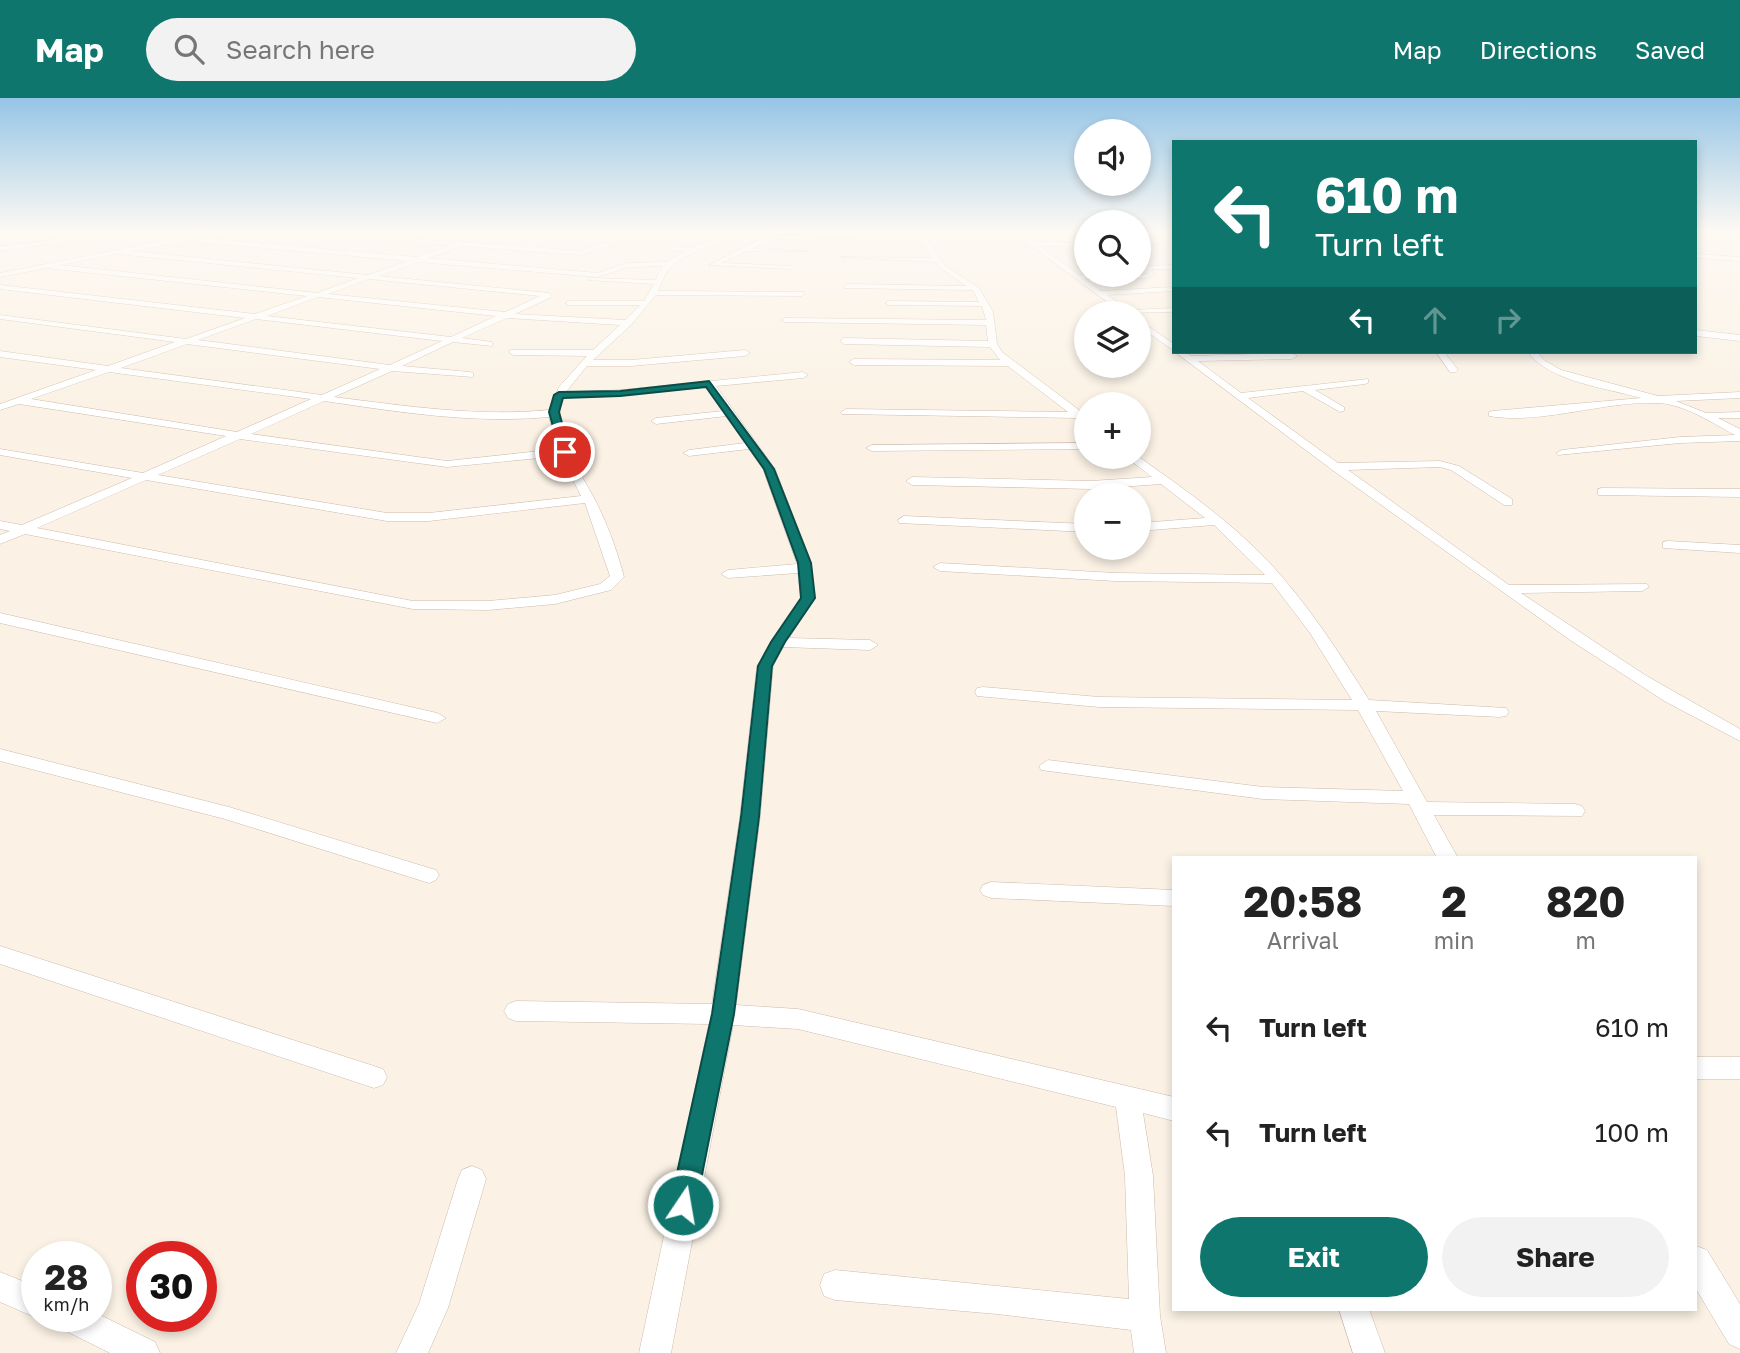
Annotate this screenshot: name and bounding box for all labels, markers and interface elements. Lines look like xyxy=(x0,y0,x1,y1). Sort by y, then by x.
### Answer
search box xyxy=(146,18,636,81)
text: Map xyxy=(35,30,104,69)
icon: search xyxy=(170,30,208,68)
text: Search here xyxy=(226,34,375,65)
text: Map xyxy=(1393,35,1442,64)
text: Directions xyxy=(1480,35,1597,64)
text: Saved xyxy=(1635,35,1705,64)
map controls xyxy=(1074,119,1151,560)
button: sound xyxy=(1074,119,1151,196)
text: 610 m xyxy=(1315,165,1458,224)
icon: left xyxy=(1200,168,1291,259)
button: search xyxy=(1074,210,1151,287)
text: Turn left xyxy=(1315,225,1444,263)
button: layers xyxy=(1074,301,1151,378)
icon: left xyxy=(1343,301,1381,339)
icon: ahead xyxy=(1416,301,1454,339)
icon: right xyxy=(1489,301,1527,339)
button: + xyxy=(1074,392,1151,469)
pin xyxy=(535,422,595,482)
icon: arrive xyxy=(546,433,584,471)
button: − xyxy=(1074,483,1151,560)
text: 20:58 xyxy=(1243,876,1362,926)
text: 2 xyxy=(1441,876,1467,926)
text: 820 xyxy=(1546,876,1626,926)
text: Arrival xyxy=(1267,926,1339,954)
text: min xyxy=(1434,926,1474,954)
text: m xyxy=(1575,926,1596,954)
icon: left xyxy=(1200,1009,1238,1047)
text: Turn left xyxy=(1259,1012,1367,1043)
text: 610 m xyxy=(1595,1012,1669,1043)
icon: left xyxy=(1200,1114,1238,1152)
text: Turn left xyxy=(1259,1117,1367,1148)
text: 100 m xyxy=(1595,1117,1669,1148)
position arrow xyxy=(646,1168,720,1242)
button: Exit xyxy=(1200,1217,1428,1297)
button: Share xyxy=(1442,1217,1669,1297)
speed limit sign: 30 xyxy=(126,1241,217,1332)
text: 28 xyxy=(45,1256,88,1298)
text: km/h xyxy=(44,1293,89,1315)

